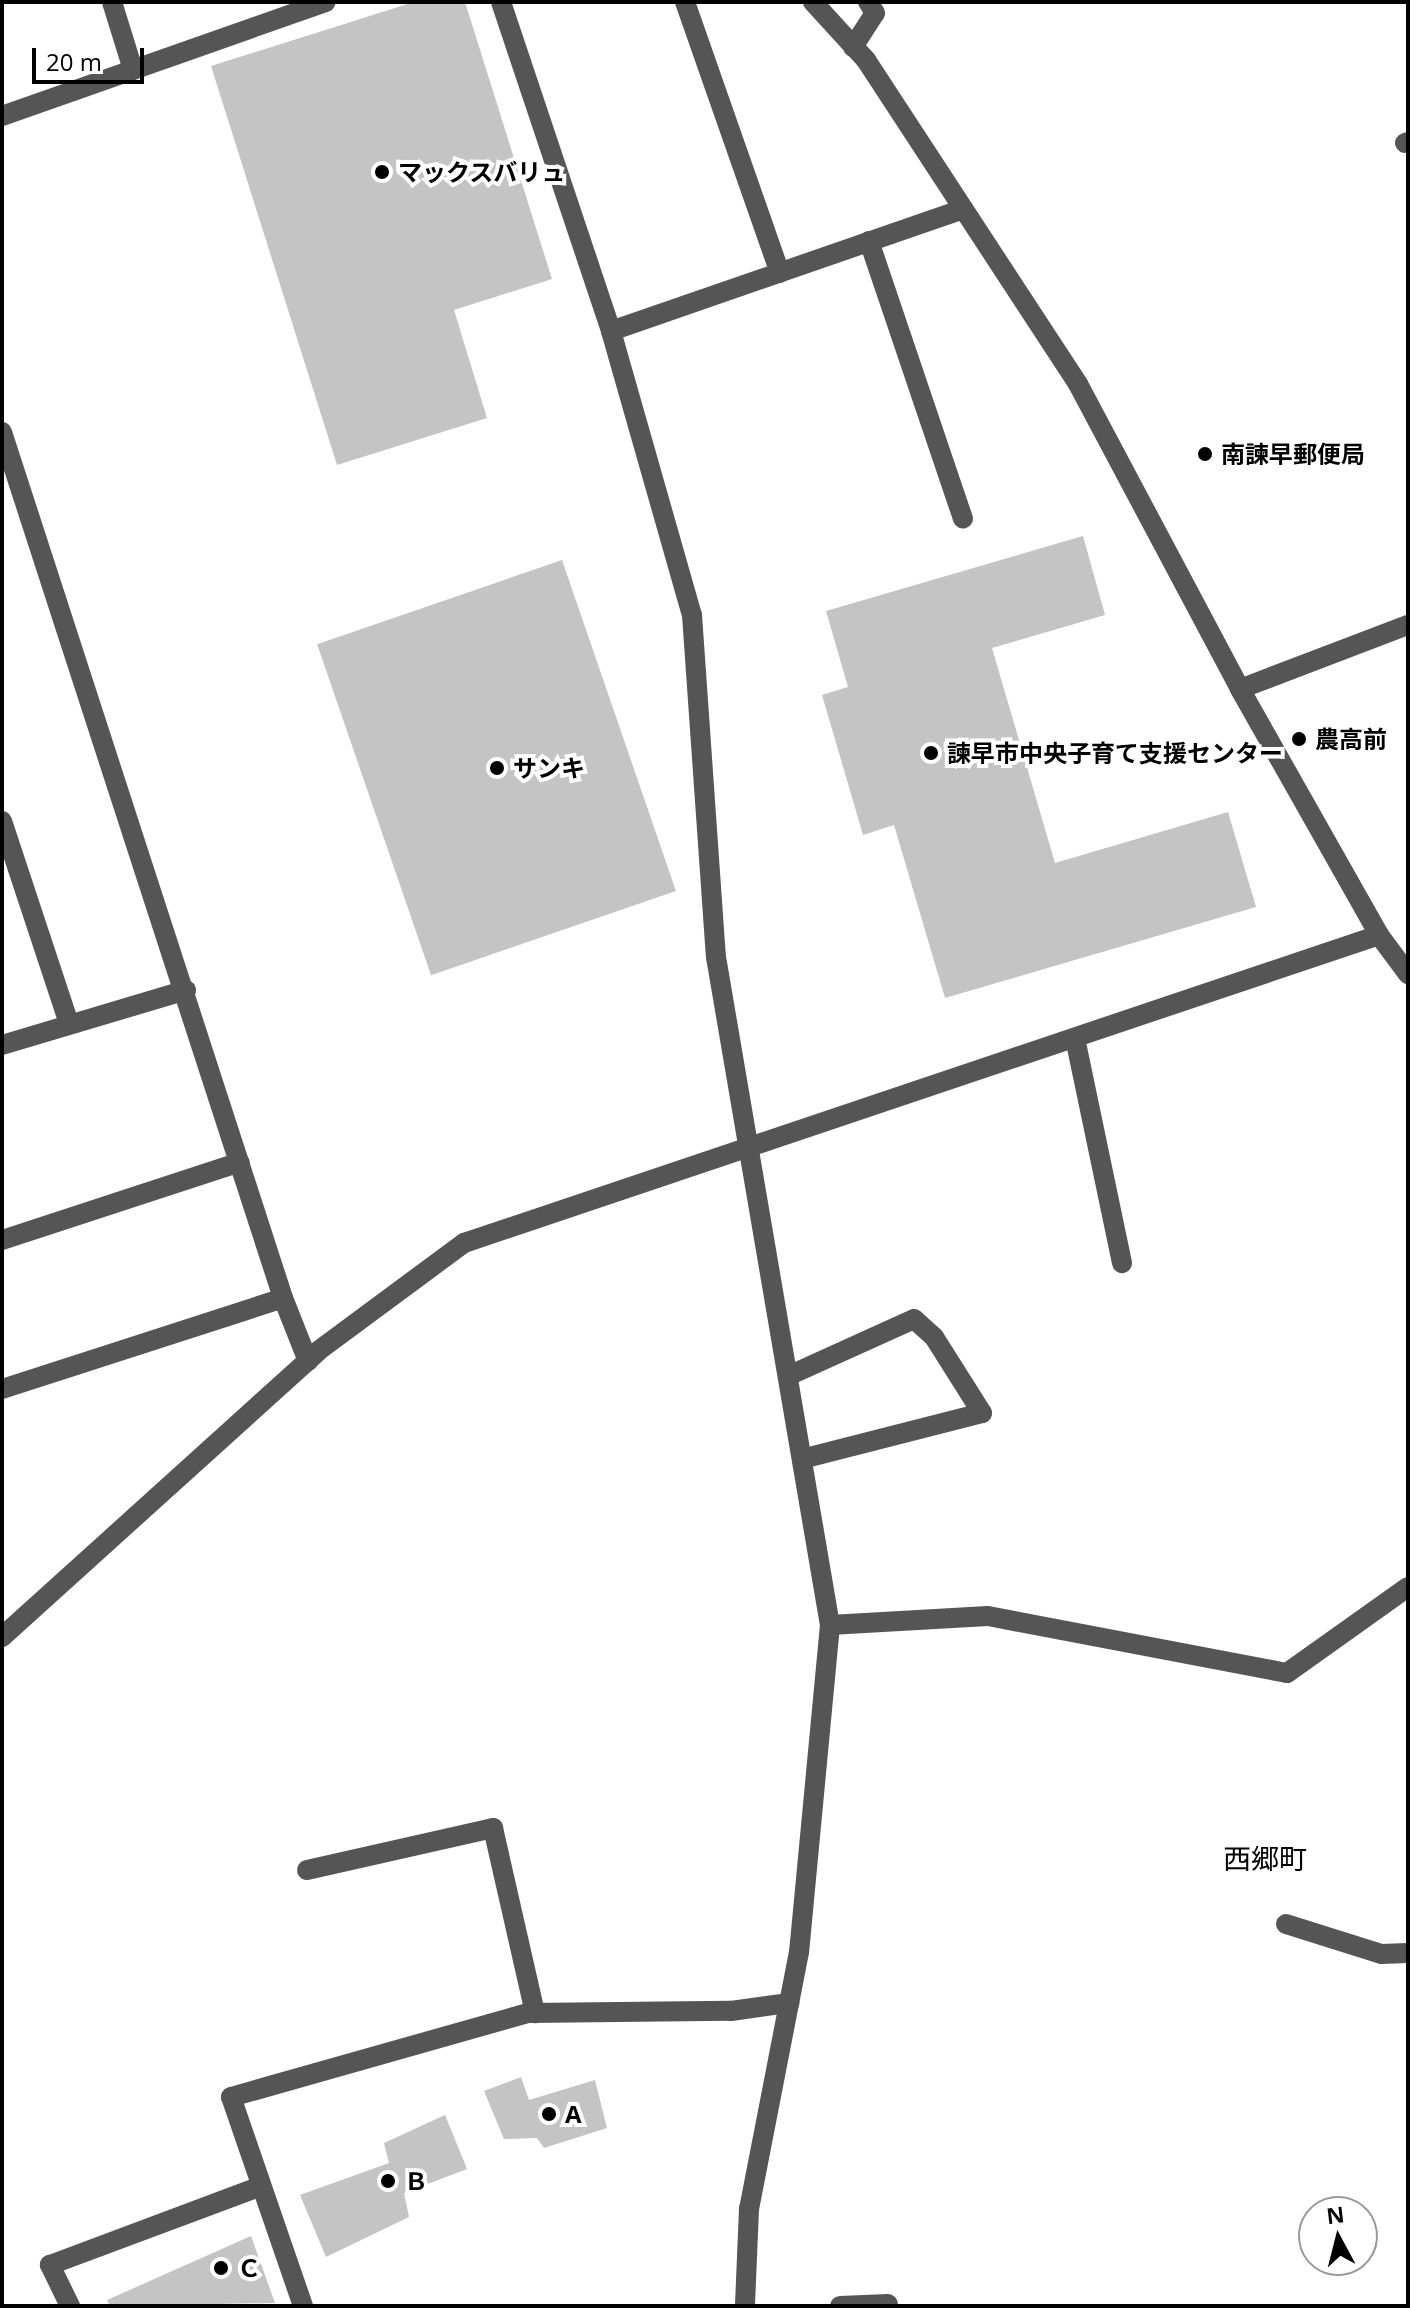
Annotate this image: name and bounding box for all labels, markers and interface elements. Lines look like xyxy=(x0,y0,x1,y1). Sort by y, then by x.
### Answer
scale bar xyxy=(36,32,148,82)
text: 20 m xyxy=(46,45,102,78)
place label: マックスバリュ xyxy=(398,158,566,186)
marker: マックスバリュ xyxy=(373,163,391,181)
place label: 南諫早郵便局 xyxy=(1221,440,1365,468)
marker: 南諫早郵便局 xyxy=(1196,445,1214,463)
place label: 農高前 xyxy=(1315,725,1387,753)
marker: 農高前 xyxy=(1290,730,1308,748)
place label: 諫早市中央子育て支援センター xyxy=(947,739,1283,767)
marker: 諫早市中央子育て支援センター xyxy=(922,744,940,762)
place label: サンキ xyxy=(513,754,585,782)
marker: サンキ xyxy=(488,759,506,777)
district label: 西郷町 xyxy=(1223,1841,1307,1875)
place label: A xyxy=(565,2100,582,2128)
marker: A xyxy=(540,2105,558,2123)
place label: Ｂ xyxy=(404,2167,428,2195)
marker: Ｂ xyxy=(379,2172,397,2190)
north arrow xyxy=(1298,2196,1378,2276)
text: N xyxy=(1325,2198,1346,2230)
place label: Ｃ xyxy=(237,2254,261,2282)
marker: Ｃ xyxy=(212,2259,230,2277)

